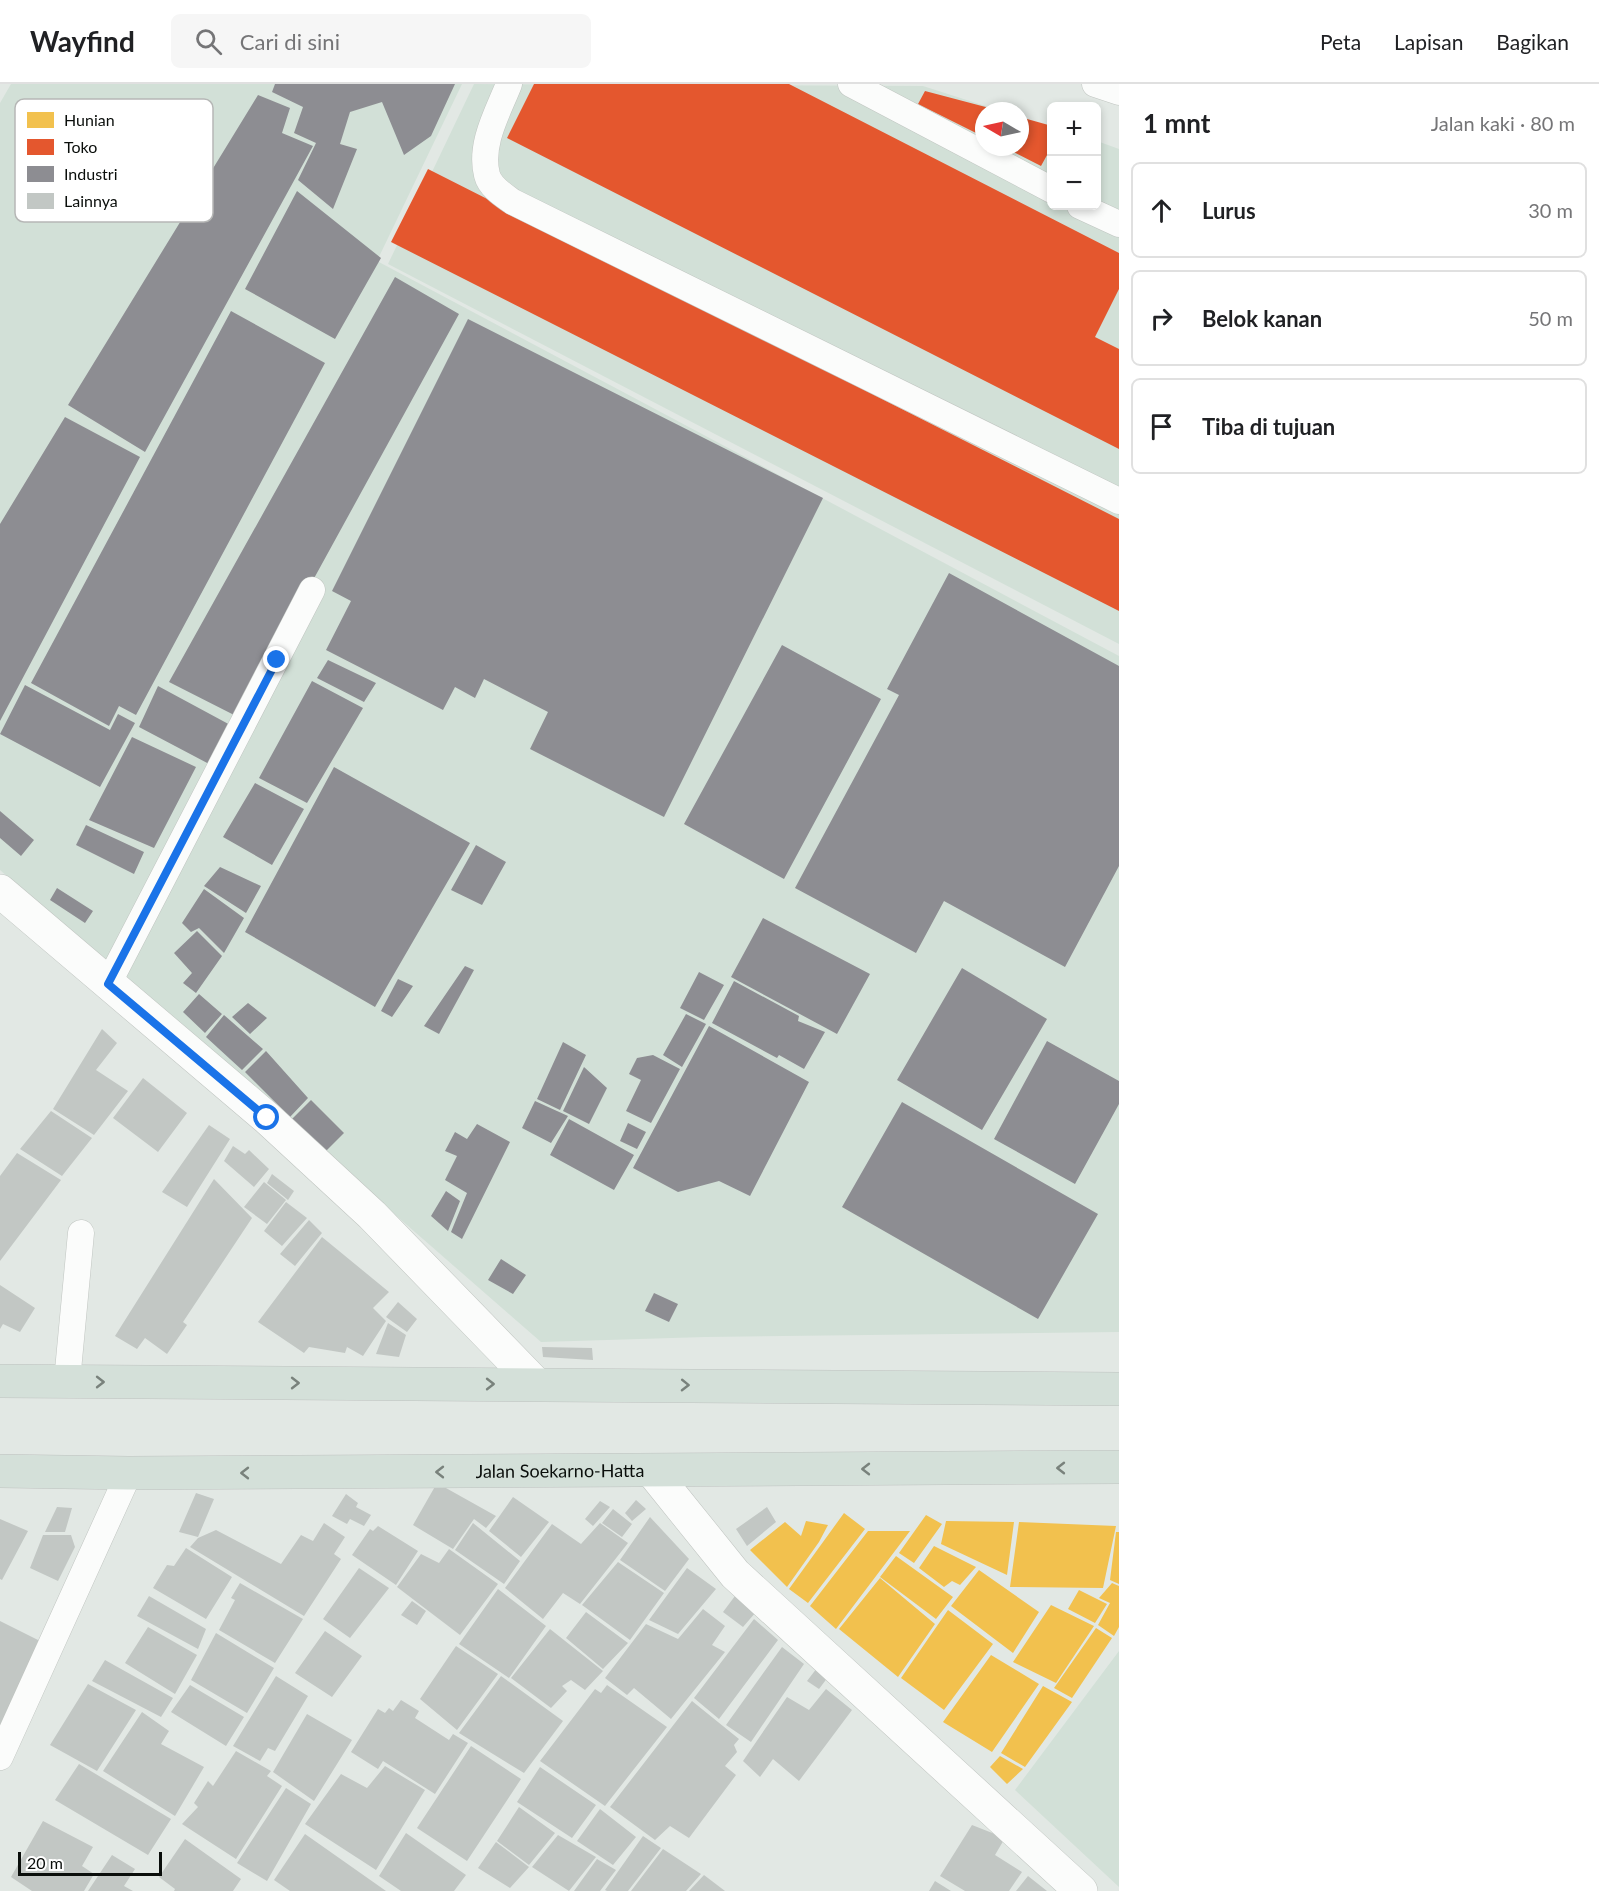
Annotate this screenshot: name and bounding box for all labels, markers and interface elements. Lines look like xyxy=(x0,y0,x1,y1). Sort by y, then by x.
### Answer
search box xyxy=(171,14,591,68)
text: Wayfind xyxy=(30,24,135,58)
icon: search xyxy=(192,25,225,58)
text: Cari di sini xyxy=(240,28,340,55)
text: Peta xyxy=(1320,29,1361,54)
text: Lapisan xyxy=(1394,29,1463,54)
text: Bagikan xyxy=(1496,29,1569,54)
legend xyxy=(15,99,213,222)
north arrow xyxy=(975,102,1029,156)
map controls xyxy=(1047,102,1101,210)
button: + xyxy=(1047,102,1101,156)
text: 1 mnt xyxy=(1143,107,1210,139)
text: Hunian xyxy=(64,110,115,129)
text: Jalan kaki · 80 m xyxy=(1431,111,1575,135)
text: Toko xyxy=(64,137,97,156)
button: − xyxy=(1047,156,1101,210)
text: Industri xyxy=(64,164,118,183)
text: Lainnya xyxy=(64,191,118,210)
icon: ahead xyxy=(1145,194,1178,227)
text: Lurus xyxy=(1202,197,1256,224)
text: 30 m xyxy=(1528,198,1573,222)
icon: right xyxy=(1145,302,1178,335)
text: Belok kanan xyxy=(1202,305,1322,332)
text: 50 m xyxy=(1528,306,1573,330)
icon: arrive xyxy=(1145,410,1178,443)
text: Tiba di tujuan xyxy=(1202,413,1335,440)
route end xyxy=(263,646,289,672)
route start xyxy=(253,1104,279,1130)
one-way arrow xyxy=(96,1376,105,1388)
one-way arrow xyxy=(291,1377,300,1389)
one-way arrow xyxy=(486,1377,495,1390)
one-way arrow xyxy=(681,1379,690,1391)
street label: Jalan Soekarno-Hatta xyxy=(476,1459,644,1482)
one-way arrow xyxy=(1056,1461,1065,1474)
one-way arrow xyxy=(861,1463,870,1475)
one-way arrow xyxy=(435,1466,444,1478)
one-way arrow xyxy=(240,1467,249,1479)
scale bar xyxy=(18,1849,162,1876)
text: 20 m xyxy=(27,1853,63,1872)

